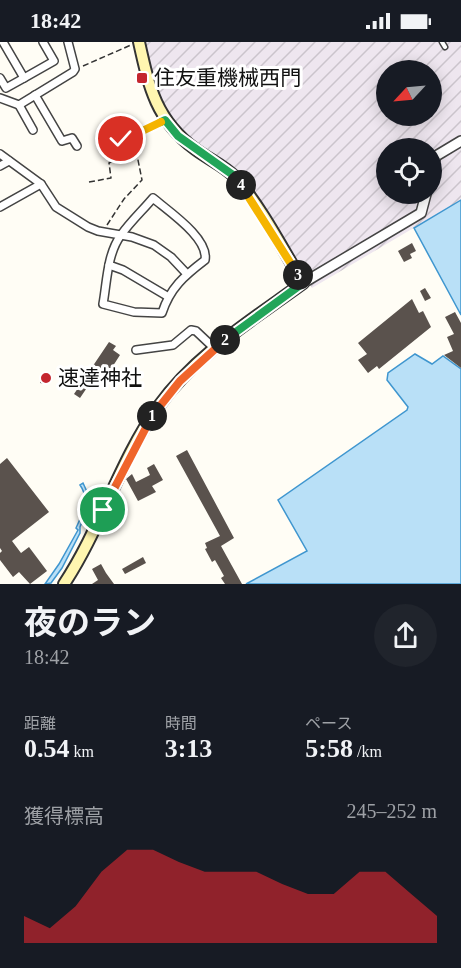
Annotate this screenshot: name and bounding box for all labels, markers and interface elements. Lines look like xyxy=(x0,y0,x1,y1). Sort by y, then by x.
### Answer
text: 18:42 xyxy=(30,8,81,33)
north arrow xyxy=(376,60,442,126)
map controls xyxy=(376,60,442,204)
place label: 住友重機械西門 xyxy=(154,66,301,90)
marker: 住友重機械西門 xyxy=(135,71,149,85)
pin xyxy=(95,113,146,164)
icon: check xyxy=(104,122,137,155)
button: locate xyxy=(376,138,442,204)
pin: 4 xyxy=(226,170,256,200)
text: 4 xyxy=(237,176,245,193)
pin: 3 xyxy=(283,260,313,290)
text: 3 xyxy=(294,266,302,283)
pin: 2 xyxy=(210,325,240,355)
text: 2 xyxy=(221,331,229,348)
place label: 速達神社 xyxy=(58,366,142,390)
marker: 速達神社 xyxy=(39,371,53,385)
pin: 1 xyxy=(137,401,167,431)
text: 1 xyxy=(148,407,156,424)
pin xyxy=(77,484,128,535)
icon: arrive xyxy=(86,493,119,526)
button: share xyxy=(374,604,437,667)
text: 夜のラン xyxy=(24,605,156,641)
text: 18:42 xyxy=(24,646,70,668)
text: 距離 xyxy=(24,715,56,732)
text: 時間 xyxy=(165,715,197,732)
text: ペース xyxy=(305,715,353,732)
text: 0.54 xyxy=(24,734,70,763)
text: 3:13 xyxy=(165,734,212,763)
text: 5:58 xyxy=(305,734,353,763)
text: km xyxy=(70,743,94,760)
text: /km xyxy=(353,743,382,760)
text: 245–252 m xyxy=(346,800,437,822)
text: 獲得標高 xyxy=(24,805,104,827)

